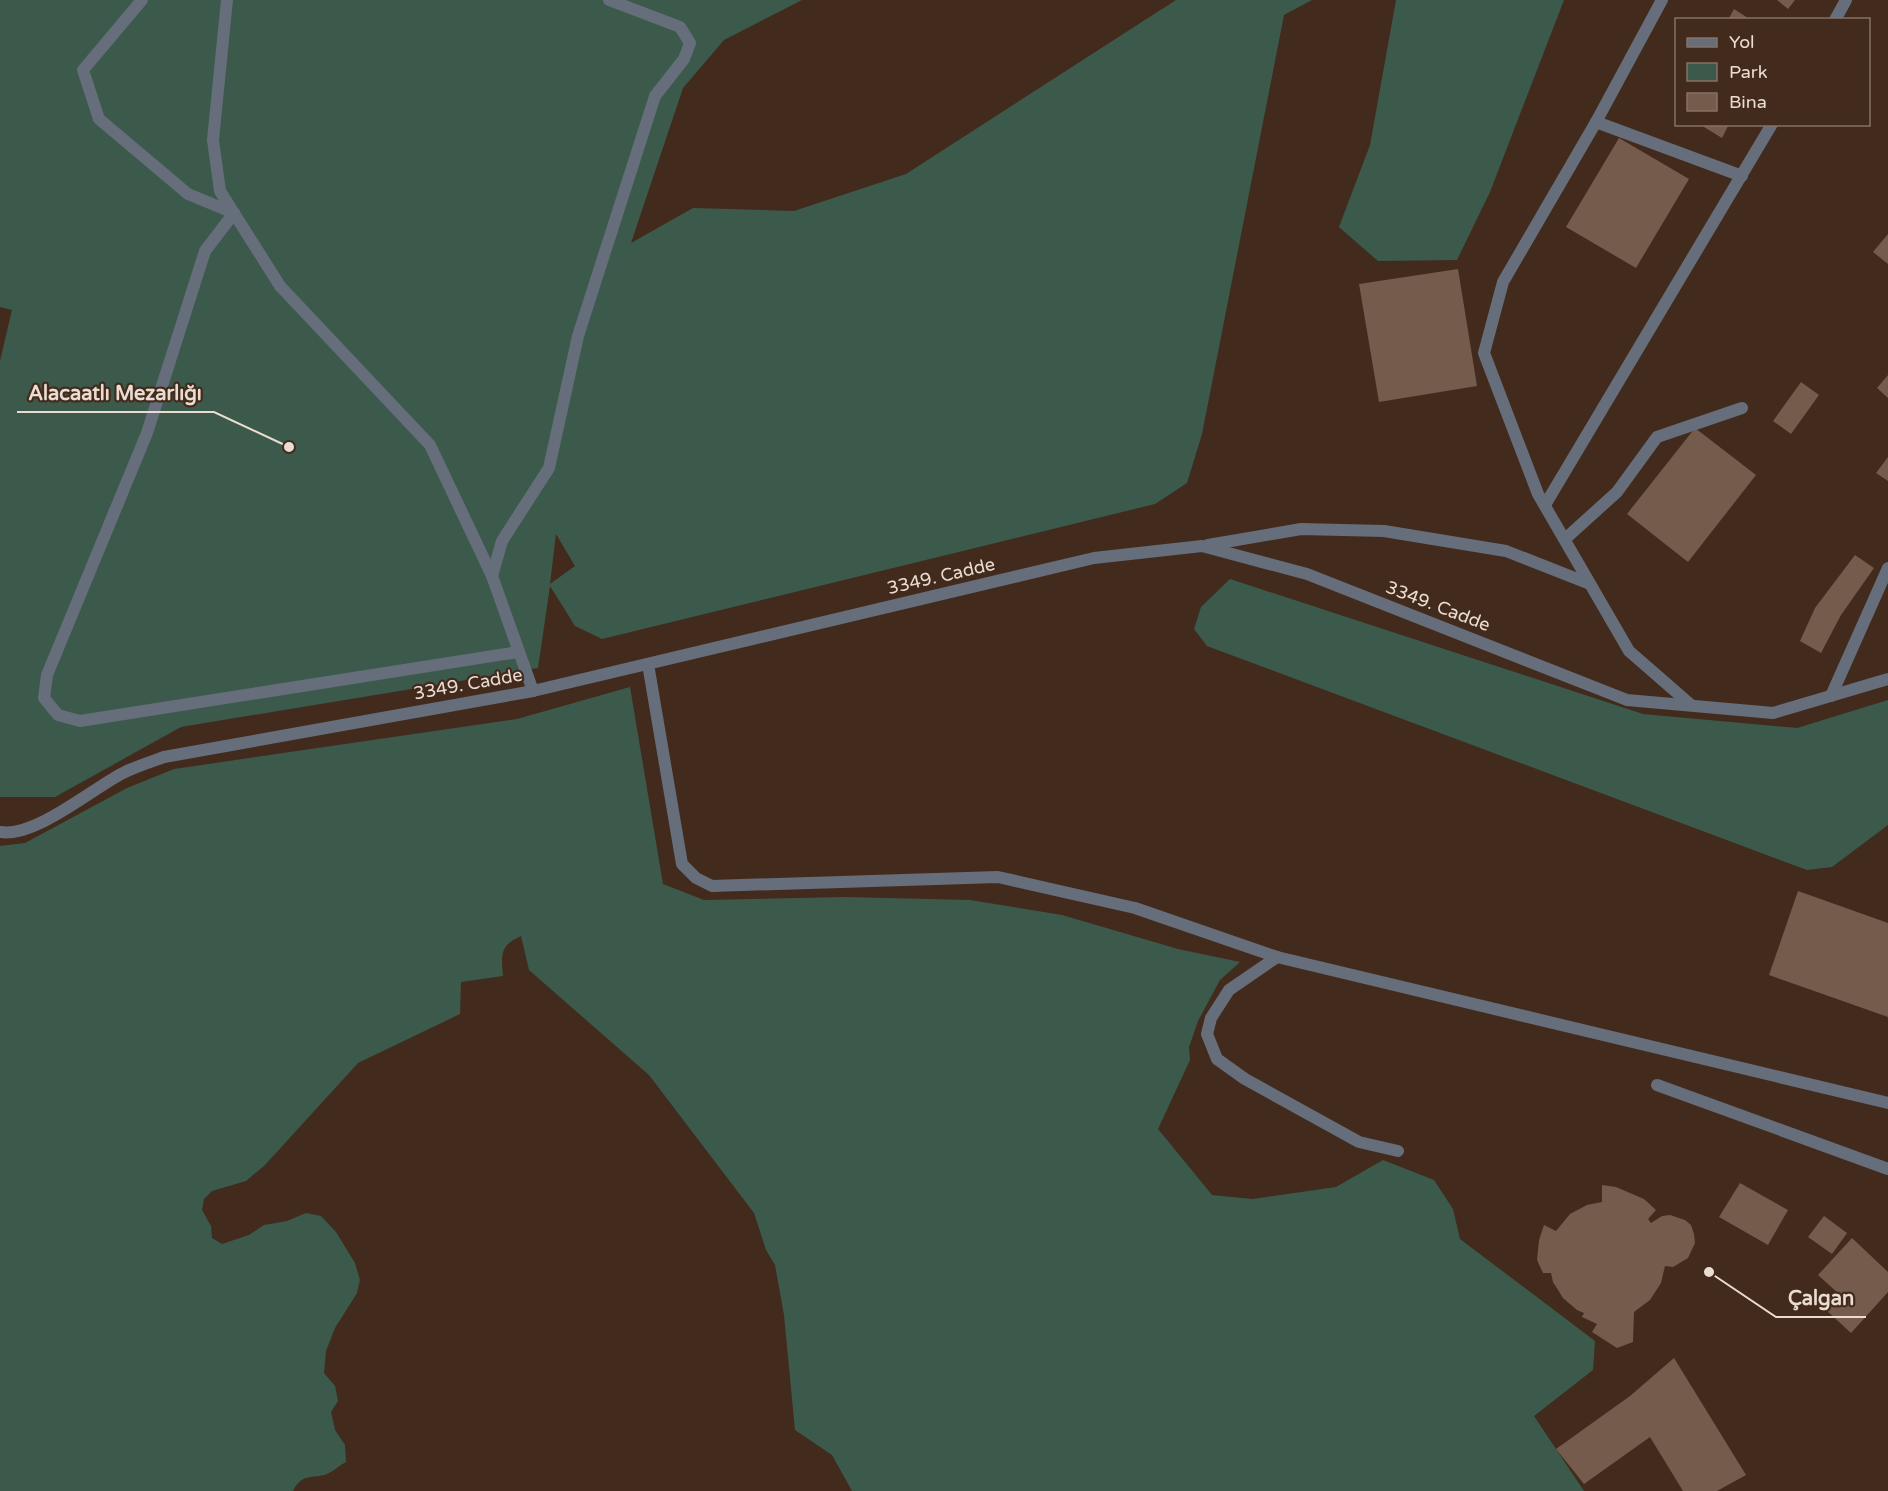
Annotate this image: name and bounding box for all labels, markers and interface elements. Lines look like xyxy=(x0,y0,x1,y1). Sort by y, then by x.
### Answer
legend xyxy=(1675,18,1870,126)
text: Yol xyxy=(1729,31,1755,53)
text: Park xyxy=(1729,61,1768,83)
text: Bina xyxy=(1729,91,1767,113)
callout: Alacaatlı Mezarlığı xyxy=(17,374,214,412)
text: Alacaatlı Mezarlığı xyxy=(28,382,202,406)
street label: 3349. Cadde xyxy=(885,553,997,599)
street label: 3349. Cadde xyxy=(1383,576,1493,636)
street label: 3349. Cadde xyxy=(412,664,524,704)
callout: Çalgan xyxy=(1776,1279,1866,1317)
text: Çalgan xyxy=(1788,1287,1854,1311)

